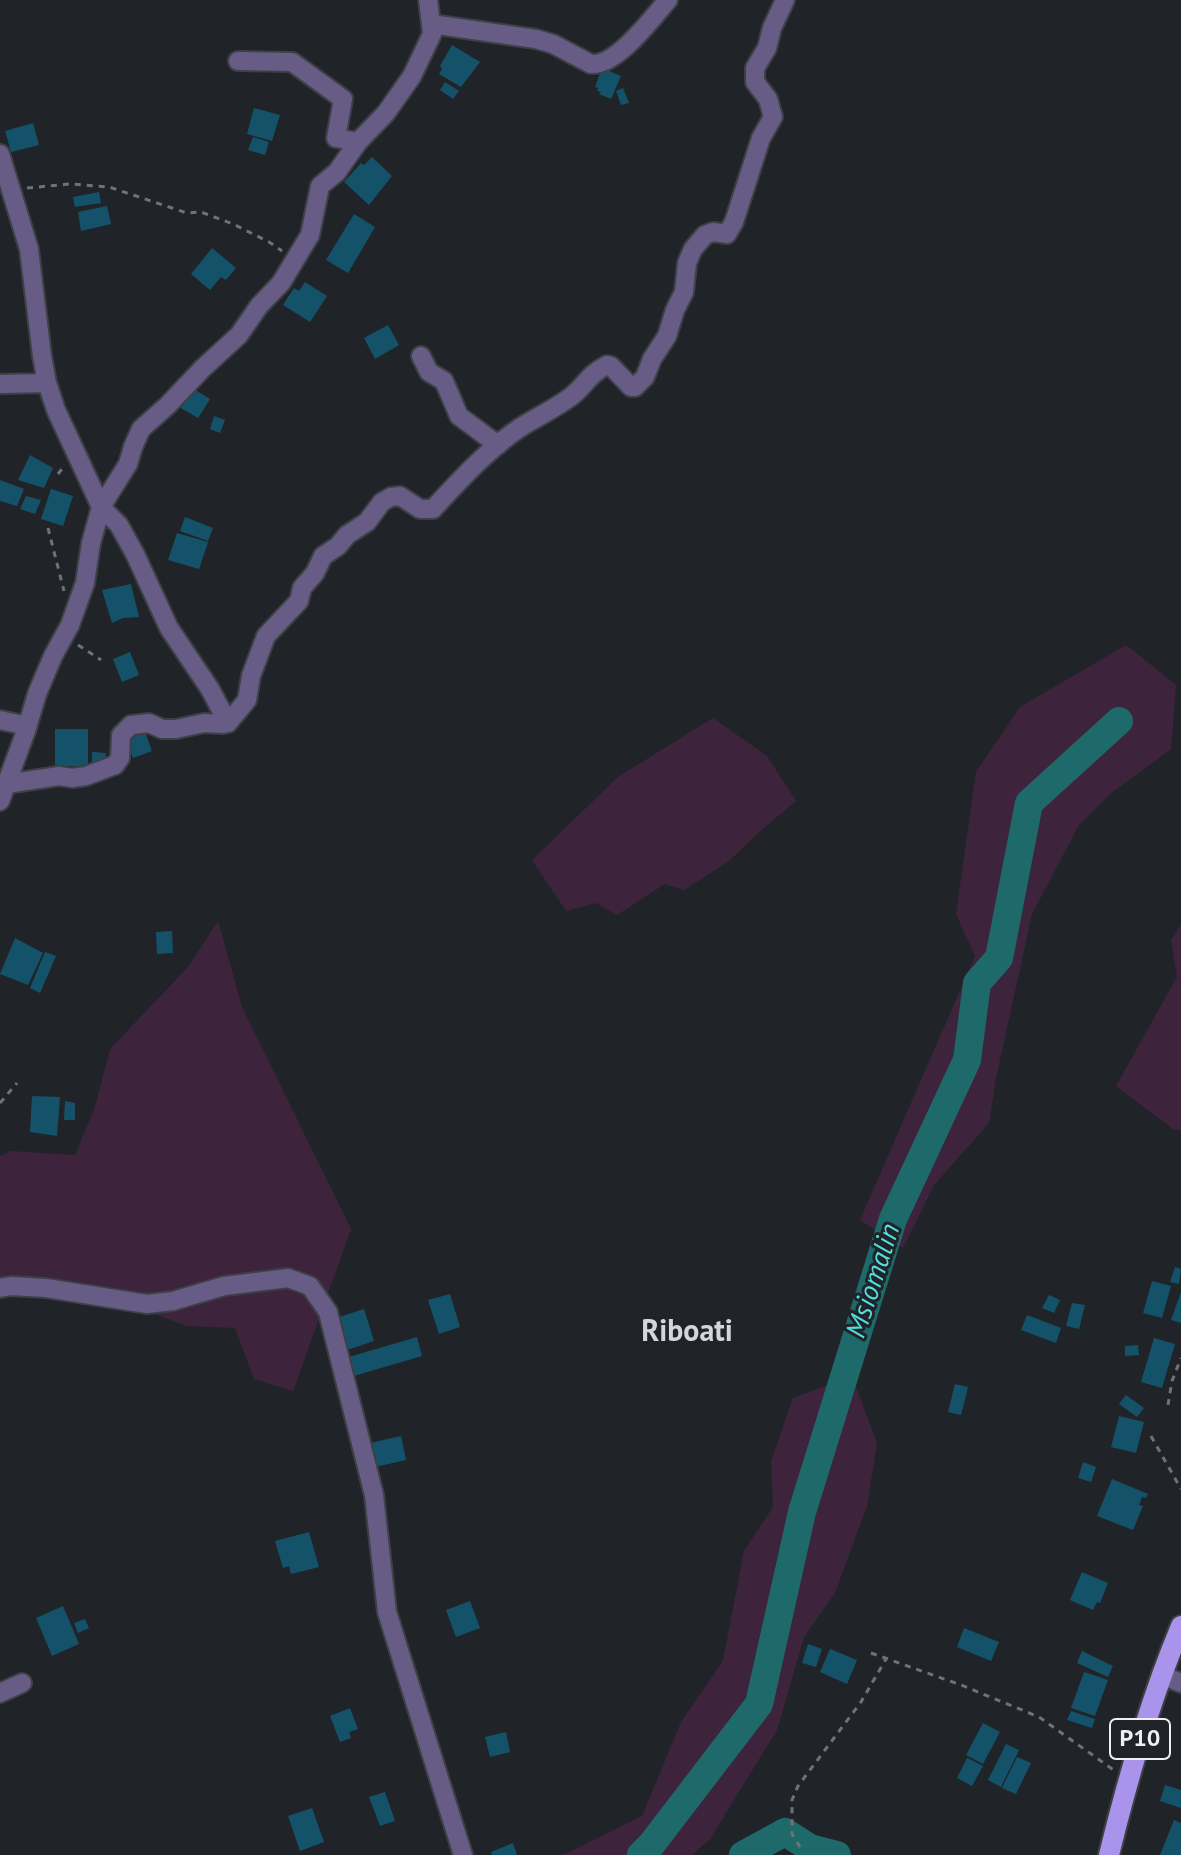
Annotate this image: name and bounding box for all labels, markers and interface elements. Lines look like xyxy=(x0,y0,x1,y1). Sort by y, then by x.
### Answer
water label: Msiomalin xyxy=(840,1220,908,1342)
district label: Riboati xyxy=(641,1314,733,1350)
road number: P10 xyxy=(1110,1719,1170,1759)

